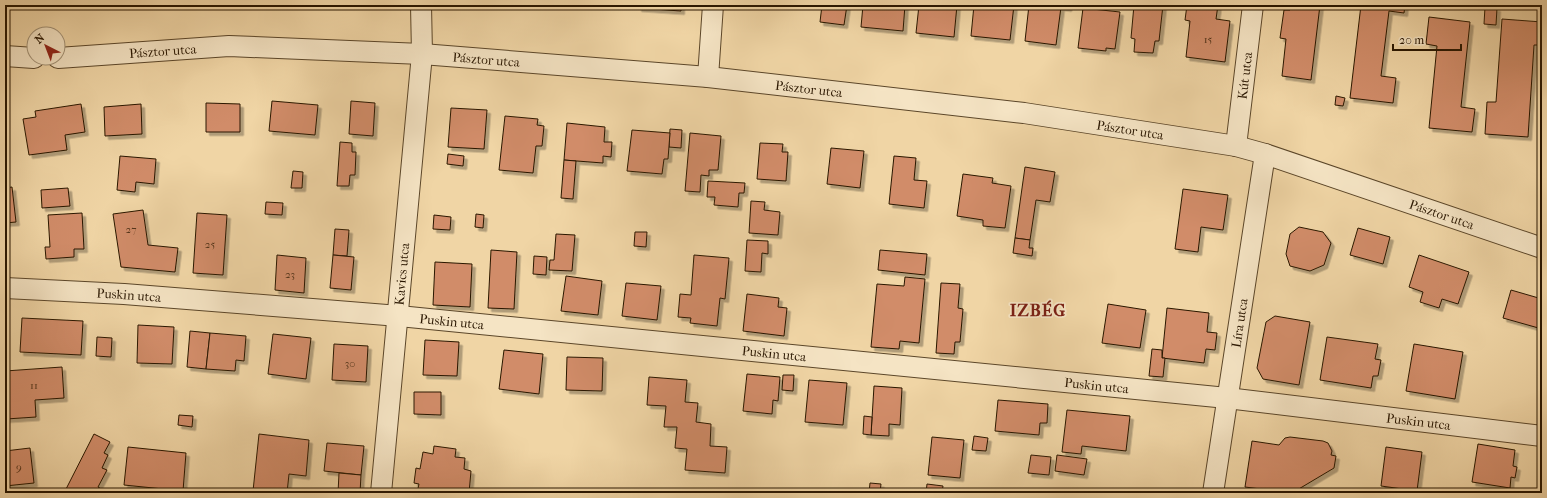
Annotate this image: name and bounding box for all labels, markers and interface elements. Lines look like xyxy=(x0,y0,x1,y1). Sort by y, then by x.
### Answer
north arrow xyxy=(26,26,66,66)
scale bar xyxy=(1393,26,1461,52)
text: N xyxy=(32,31,48,47)
house number: 15 xyxy=(1204,33,1213,46)
text: 20 m xyxy=(1399,33,1424,47)
street label: Pásztor utca xyxy=(129,41,198,60)
street label: Pásztor utca xyxy=(452,49,521,69)
street label: Kút utca xyxy=(1234,50,1255,100)
street label: Pásztor utca xyxy=(774,77,844,100)
street label: Pásztor utca xyxy=(1096,117,1166,142)
street label: Pásztor utca xyxy=(1408,196,1477,232)
house number: 27 xyxy=(126,223,136,236)
house number: 25 xyxy=(205,238,215,251)
street label: Kavics utca xyxy=(391,241,412,306)
house number: 23 xyxy=(285,268,295,281)
street label: Puskin utca xyxy=(96,285,163,305)
street label: Líra utca xyxy=(1228,296,1250,349)
district label: IZBÉG xyxy=(1010,300,1066,320)
street label: Puskin utca xyxy=(419,311,486,332)
street label: Puskin utca xyxy=(741,343,808,364)
house number: 30 xyxy=(345,357,355,370)
street label: Puskin utca xyxy=(1064,374,1130,396)
house number: 11 xyxy=(30,379,38,392)
street label: Puskin utca xyxy=(1386,410,1452,433)
house number: 9 xyxy=(16,461,22,474)

